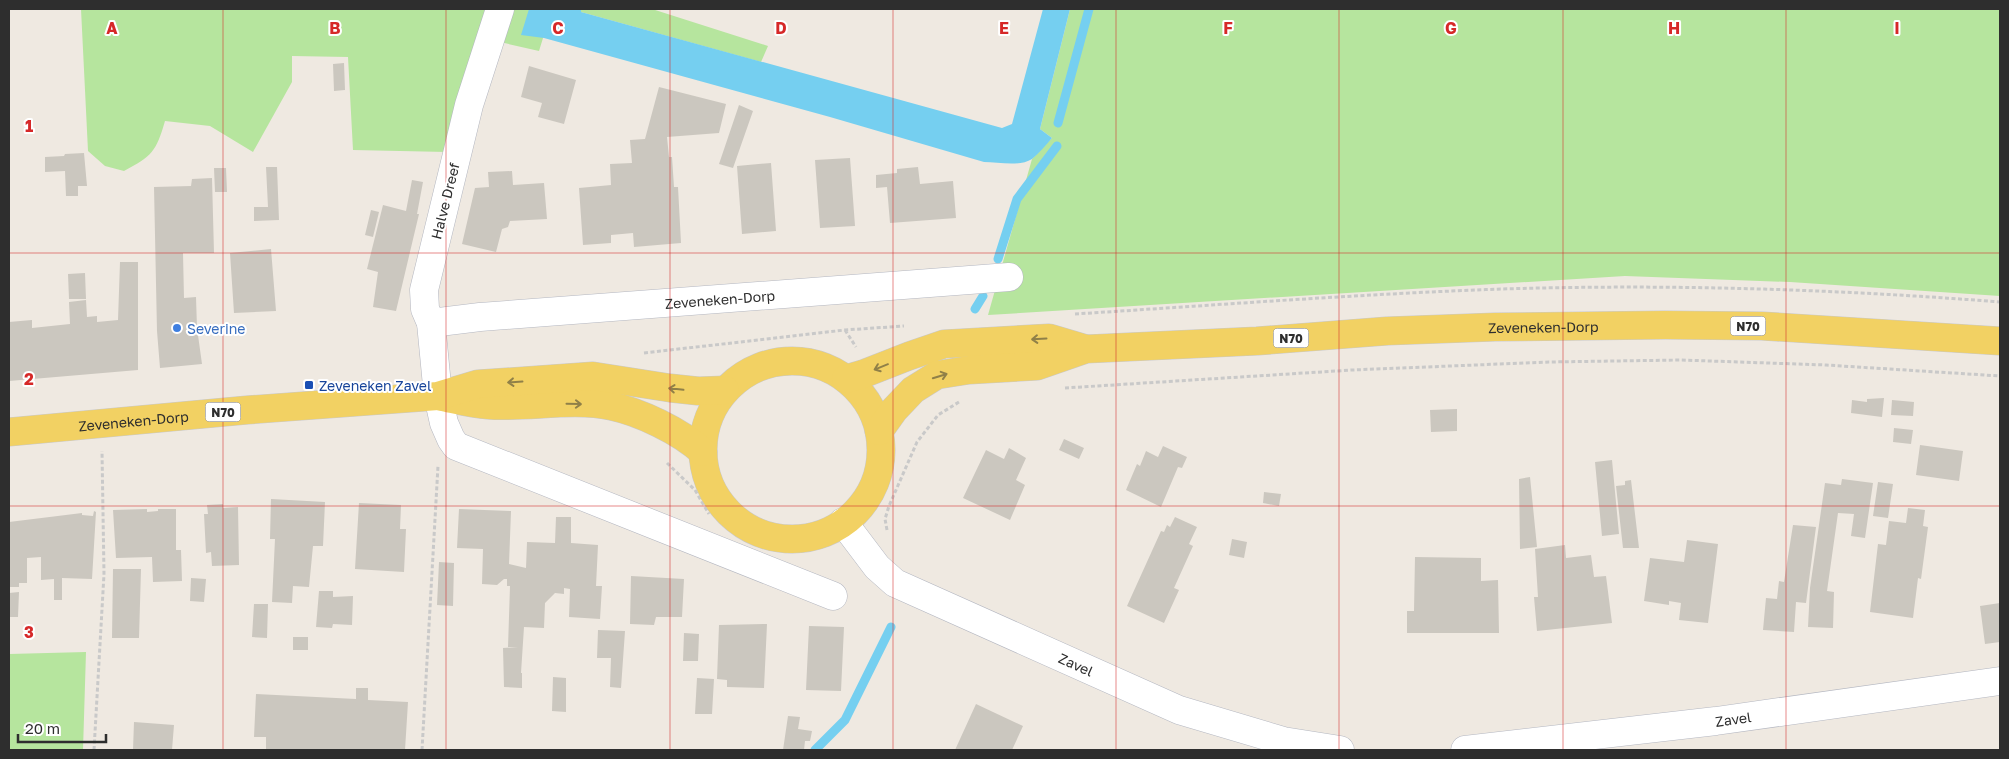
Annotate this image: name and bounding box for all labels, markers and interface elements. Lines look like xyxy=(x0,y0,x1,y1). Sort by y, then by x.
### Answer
text: A xyxy=(106,18,118,38)
text: B xyxy=(329,18,341,38)
text: C xyxy=(552,18,564,38)
text: D xyxy=(775,18,787,38)
text: E xyxy=(999,18,1009,38)
text: F xyxy=(1223,18,1233,38)
text: G xyxy=(1445,18,1457,38)
text: H xyxy=(1668,18,1680,38)
text: I xyxy=(1894,18,1900,38)
text: 1 xyxy=(25,116,33,136)
street label: Halve Dreef xyxy=(427,161,463,241)
street label: Zeveneken-Dorp xyxy=(664,286,776,311)
road number: N70 xyxy=(1730,316,1766,336)
street label: Zeveneken-Dorp xyxy=(1488,317,1599,336)
place label: Severine xyxy=(187,320,245,337)
marker: Severine xyxy=(171,322,183,334)
road number: N70 xyxy=(1274,328,1308,348)
one-way arrow xyxy=(1031,334,1047,343)
one-way arrow xyxy=(874,363,889,373)
text: 2 xyxy=(24,369,34,389)
one-way arrow xyxy=(932,370,948,380)
place label: Zeveneken Zavel xyxy=(319,377,431,394)
one-way arrow xyxy=(507,377,523,386)
marker: Zeveneken Zavel xyxy=(303,379,315,391)
one-way arrow xyxy=(669,384,685,394)
one-way arrow xyxy=(566,399,582,409)
road number: N70 xyxy=(206,402,240,422)
street label: Zeveneken-Dorp xyxy=(78,407,189,434)
text: 3 xyxy=(24,622,34,642)
street label: Zavel xyxy=(1056,649,1096,679)
street label: Zavel xyxy=(1714,708,1752,730)
scale bar xyxy=(18,712,105,744)
text: 20 m xyxy=(25,719,60,737)

